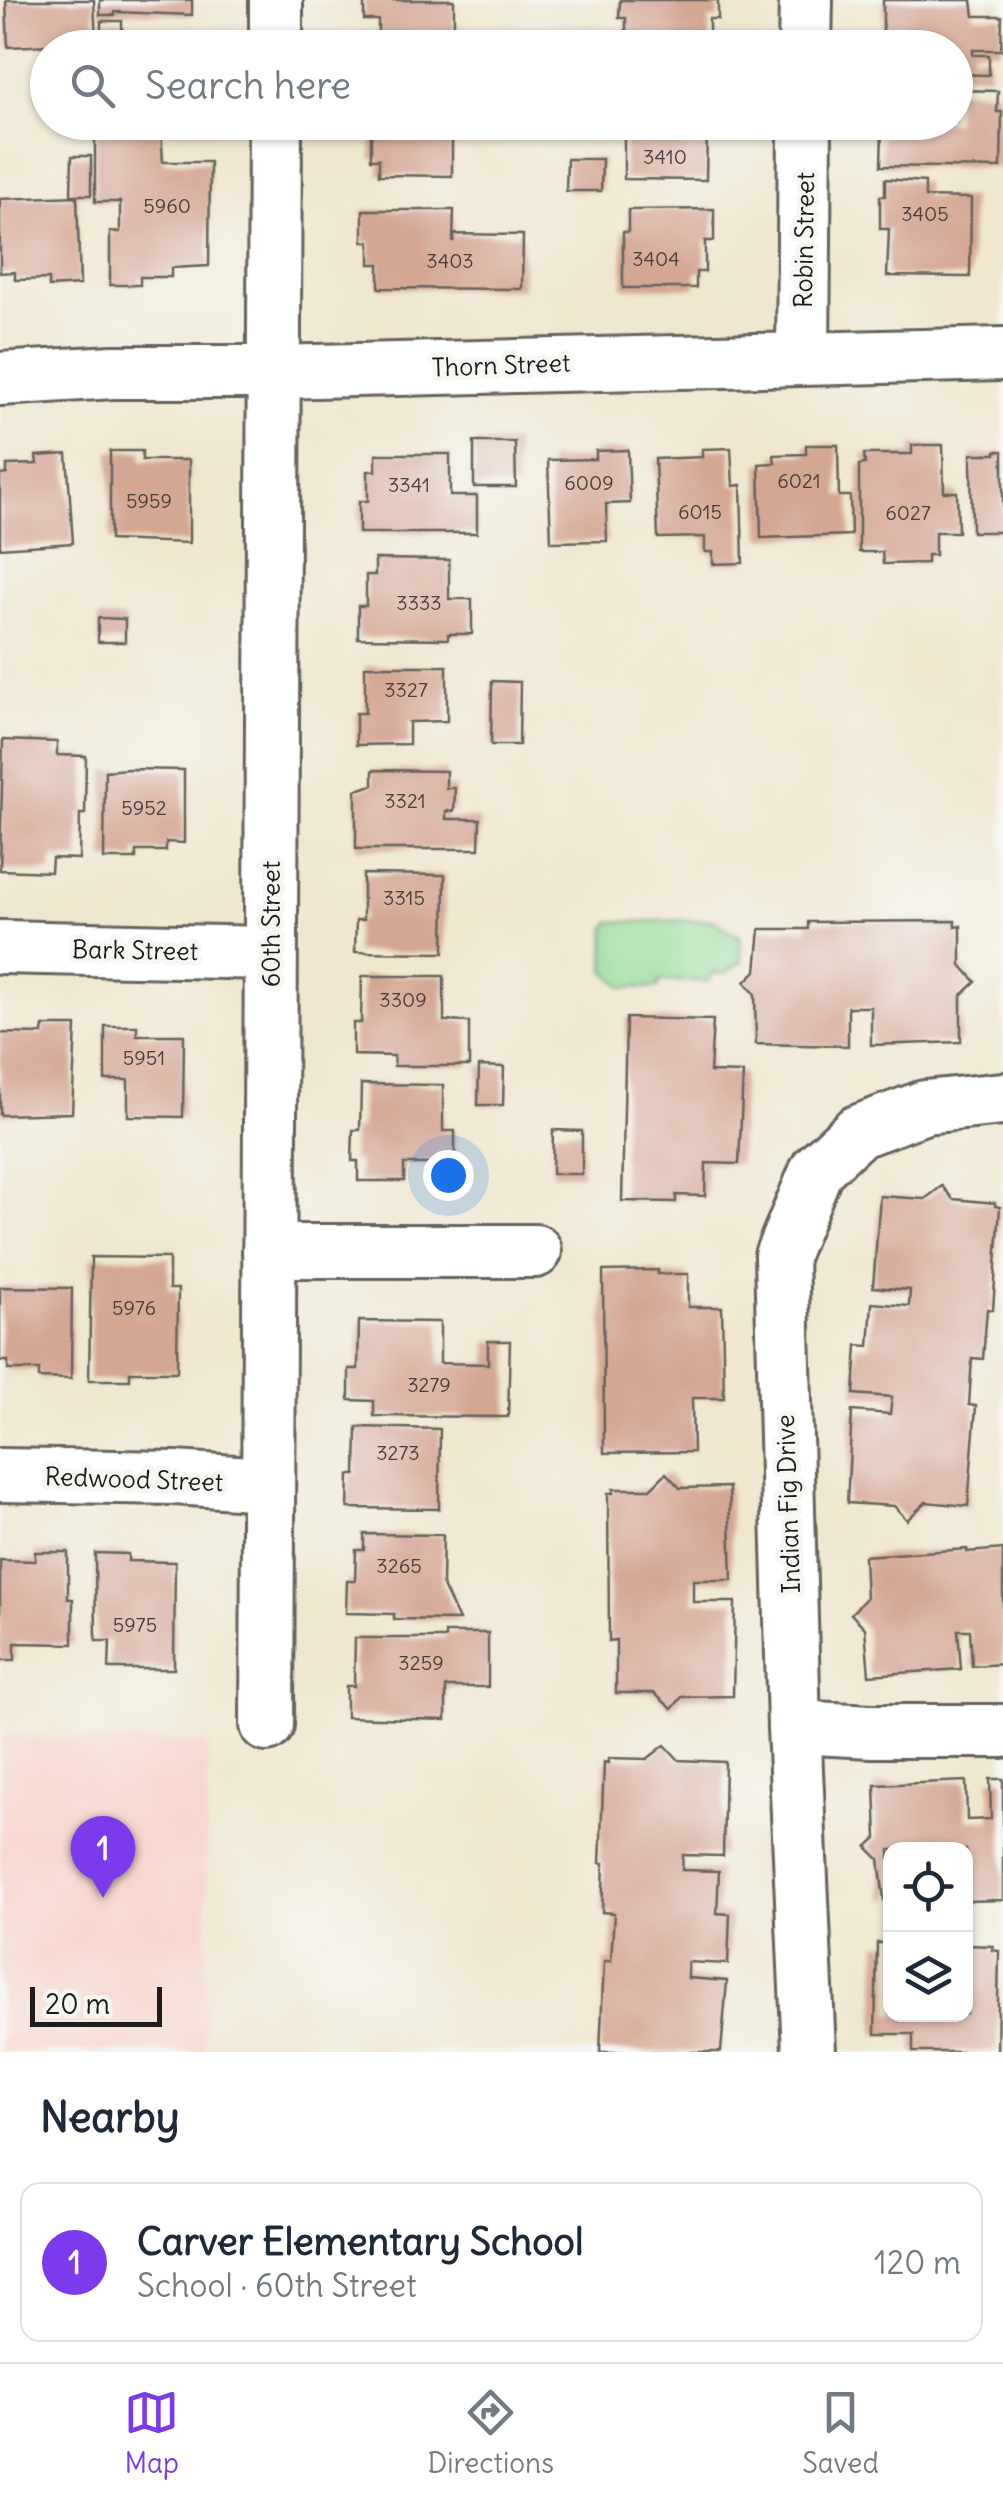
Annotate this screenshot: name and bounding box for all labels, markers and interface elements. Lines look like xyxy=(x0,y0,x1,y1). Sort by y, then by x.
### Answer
search box xyxy=(30,30,973,140)
icon: search xyxy=(65,58,120,113)
text: Search here xyxy=(145,62,351,109)
house number: 3410 xyxy=(643,144,687,169)
street label: Robin Street xyxy=(787,172,821,308)
house number: 5960 xyxy=(143,193,191,218)
house number: 3405 xyxy=(901,201,949,226)
house number: 3404 xyxy=(632,246,680,271)
house number: 3403 xyxy=(426,248,474,273)
street label: Thorn Street xyxy=(431,347,571,383)
house number: 6021 xyxy=(777,468,821,493)
house number: 6009 xyxy=(564,470,614,495)
house number: 3341 xyxy=(388,472,430,497)
house number: 5959 xyxy=(126,488,172,513)
house number: 6015 xyxy=(678,499,722,524)
house number: 6027 xyxy=(885,500,931,525)
house number: 3333 xyxy=(396,590,442,615)
house number: 3327 xyxy=(384,677,428,702)
house number: 3321 xyxy=(384,788,426,813)
house number: 5952 xyxy=(121,795,167,820)
street label: 60th Street xyxy=(255,861,287,987)
house number: 3315 xyxy=(383,885,425,910)
street label: Bark Street xyxy=(72,933,198,967)
house number: 3309 xyxy=(379,987,427,1012)
house number: 5951 xyxy=(123,1045,165,1070)
your location xyxy=(423,1150,474,1201)
house number: 5976 xyxy=(112,1295,156,1320)
house number: 3279 xyxy=(407,1372,451,1397)
street label: Indian Fig Drive xyxy=(769,1414,807,1594)
house number: 3273 xyxy=(376,1440,420,1465)
street label: Redwood Street xyxy=(44,1460,224,1498)
house number: 3265 xyxy=(376,1553,422,1578)
house number: 5975 xyxy=(113,1612,157,1637)
house number: 3259 xyxy=(398,1650,444,1675)
pin: 1 xyxy=(70,1816,136,1898)
map controls xyxy=(883,1842,973,2022)
button: locate xyxy=(883,1842,973,1932)
button: layers xyxy=(883,1932,973,2022)
scale bar xyxy=(30,1982,162,2026)
text: 20 m xyxy=(45,1986,110,2022)
text: Nearby xyxy=(40,2091,179,2143)
text: Carver Elementary School xyxy=(137,2218,583,2265)
text: 1 xyxy=(68,2242,81,2283)
text: 120 m xyxy=(874,2242,961,2283)
text: School · 60th Street xyxy=(137,2265,417,2306)
tab: Map xyxy=(124,2385,179,2481)
tab: Directions xyxy=(427,2385,554,2481)
tab: Saved xyxy=(802,2385,879,2481)

